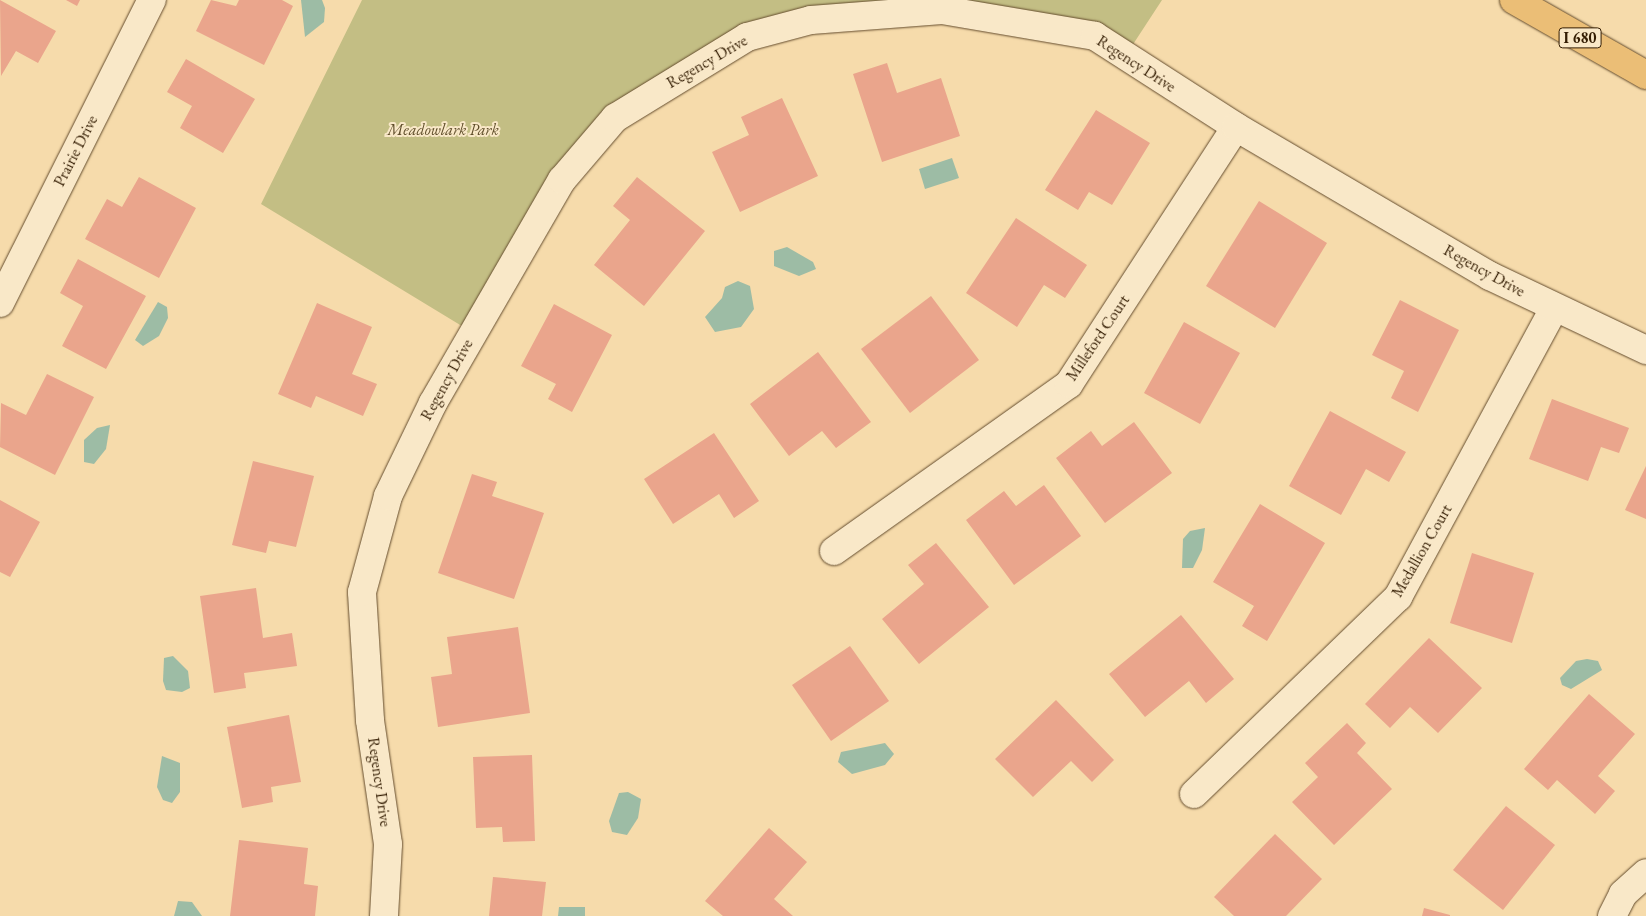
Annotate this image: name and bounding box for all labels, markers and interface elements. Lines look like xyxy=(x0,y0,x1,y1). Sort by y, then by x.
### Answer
road number: I 680 xyxy=(1558,26,1602,50)
street label: Regency Drive xyxy=(663,31,751,93)
street label: Regency Drive xyxy=(1093,31,1179,97)
street label: Prairie Drive xyxy=(50,112,102,190)
park label: Meadowlark Park xyxy=(387,120,499,140)
street label: Regency Drive xyxy=(1440,241,1528,301)
street label: Milleford Court xyxy=(1062,291,1134,385)
street label: Regency Drive xyxy=(417,336,477,424)
street label: Medallion Court xyxy=(1388,501,1456,601)
street label: Regency Drive xyxy=(363,736,395,828)

